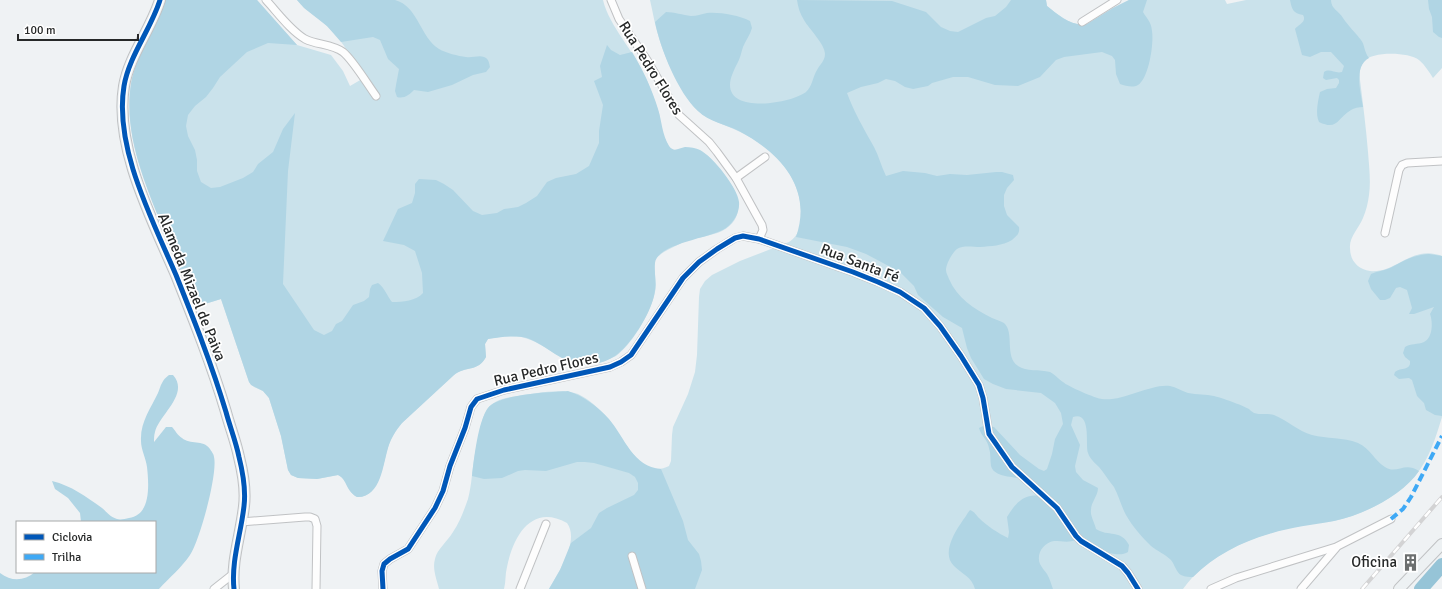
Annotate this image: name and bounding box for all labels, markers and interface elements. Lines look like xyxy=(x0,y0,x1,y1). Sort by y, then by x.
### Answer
scale bar xyxy=(18,16,138,42)
street label: Rua Pedro Flores xyxy=(615,18,687,118)
text: 100 m xyxy=(24,23,56,38)
street label: Alameda Mizael de Paiva xyxy=(154,210,230,364)
street label: Rua Santa Fé xyxy=(818,240,902,286)
street label: Rua Pedro Flores xyxy=(492,348,601,390)
legend xyxy=(16,521,156,573)
text: Ciclovia xyxy=(52,530,92,545)
text: Trilha xyxy=(52,550,81,565)
building icon: Oficina xyxy=(1400,552,1420,572)
place label: Oficina xyxy=(1351,553,1397,571)

